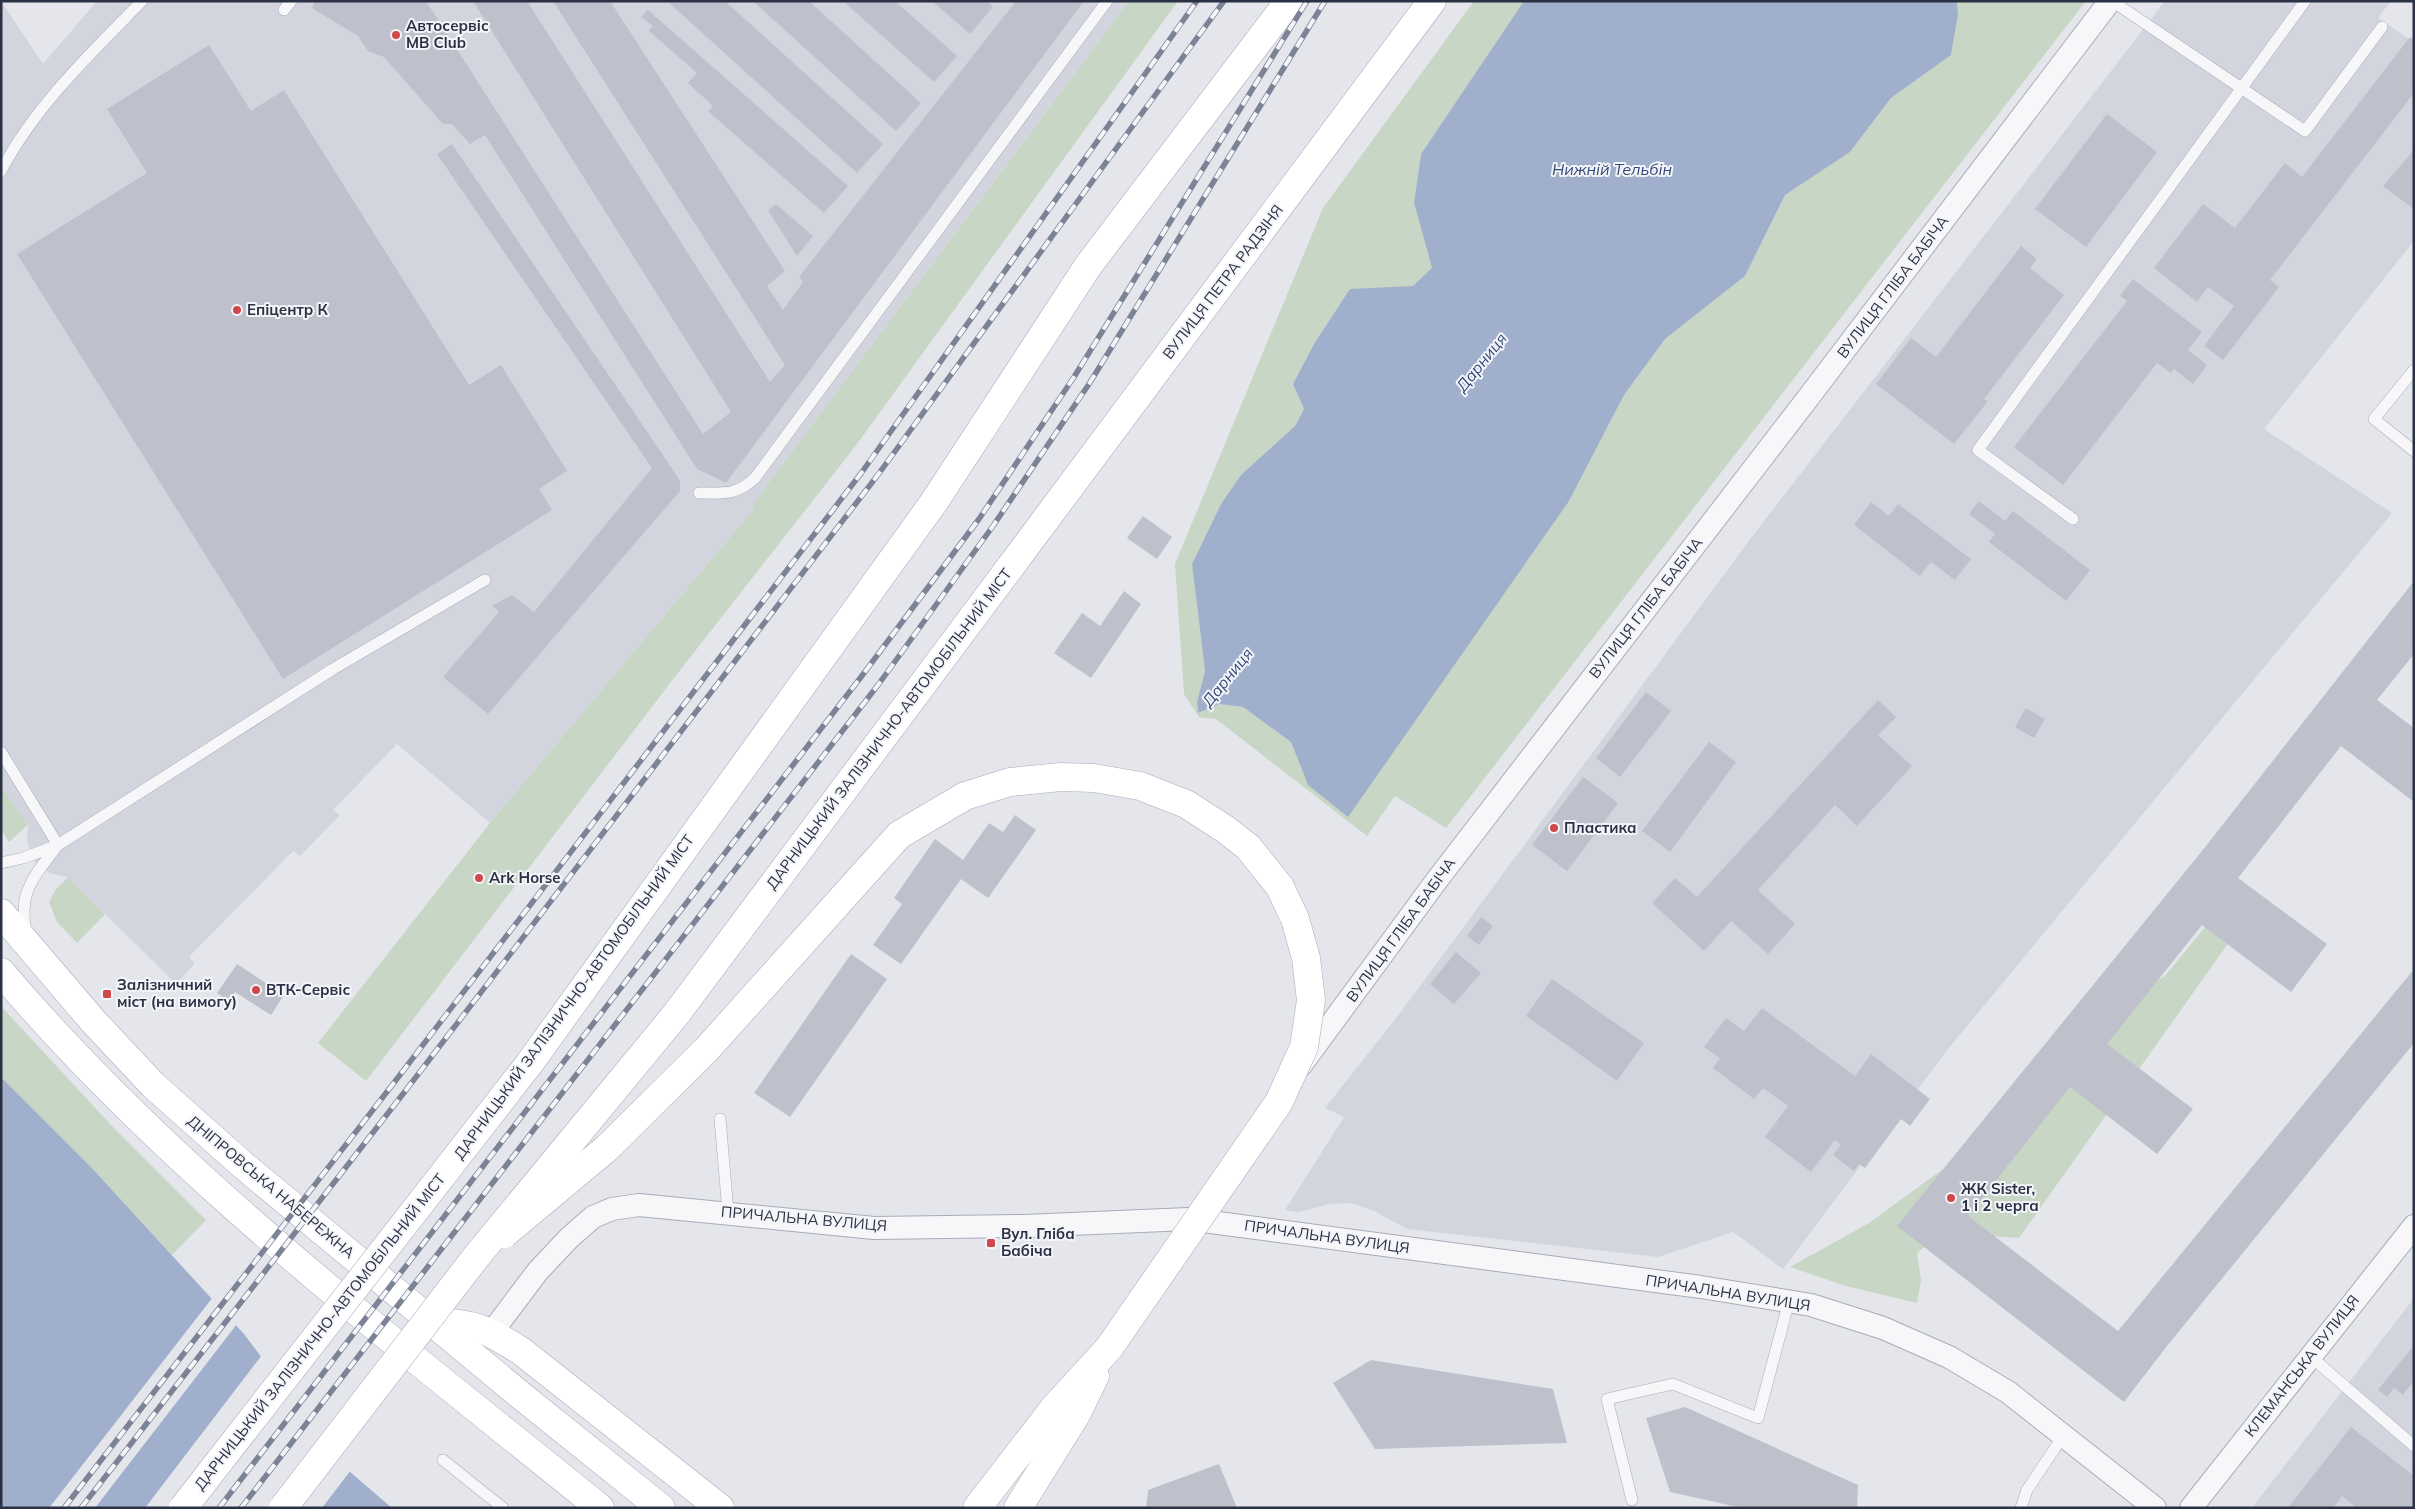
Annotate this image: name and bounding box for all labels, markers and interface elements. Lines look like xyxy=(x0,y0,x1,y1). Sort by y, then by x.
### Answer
place label: Автосервіс MB Club xyxy=(406,16,489,52)
marker: Автосервіс MB Club xyxy=(390,29,402,41)
water label: Нижній Тельбін xyxy=(1552,159,1672,179)
street label: ВУЛИЦЯ ПЕТРА РАДЗІНЯ xyxy=(1158,201,1287,363)
street label: ВУЛИЦЯ ГЛІБА БАБІЧА xyxy=(1833,212,1952,362)
place label: Епіцентр К xyxy=(247,300,328,319)
marker: Епіцентр К xyxy=(231,304,243,316)
water label: Дарниця xyxy=(1451,328,1511,396)
street label: ВУЛИЦЯ ГЛІБА БАБІЧА xyxy=(1585,533,1707,682)
street label: ДАРНИЦЬКИЙ ЗАЛІЗНИЧНО-АВТОМОБІЛЬНИЙ МІСТ xyxy=(762,565,1016,893)
water label: Дарниця xyxy=(1197,643,1257,711)
place label: Пластика xyxy=(1564,818,1637,837)
marker: Пластика xyxy=(1548,822,1560,834)
street label: ДАРНИЦЬКИЙ ЗАЛІЗНИЧНО-АВТОМОБІЛЬНИЙ МІСТ xyxy=(449,831,698,1163)
street label: ВУЛИЦЯ ГЛІБА БАБІЧА xyxy=(1342,854,1459,1006)
place label: Ark Horse xyxy=(489,868,561,887)
marker: Ark Horse xyxy=(473,872,485,884)
place label: Залізничний міст (на вимогу) xyxy=(117,975,237,1011)
place label: ВТК-Сервіс xyxy=(266,980,350,999)
marker: ВТК-Сервіс xyxy=(250,984,262,996)
marker: Залізничний міст (на вимогу) xyxy=(101,988,113,1000)
street label: ДНІПРОВСЬКА НАБЕРЕЖНА xyxy=(184,1111,359,1262)
street label: ДАРНИЦЬКИЙ ЗАЛІЗНИЧНО-АВТОМОБІЛЬНИЙ МІСТ xyxy=(190,1170,449,1494)
place label: ЖК Sister, 1 і 2 черга xyxy=(1961,1179,2039,1215)
marker: ЖК Sister, 1 і 2 черга xyxy=(1945,1192,1957,1204)
street label: ПРИЧАЛЬНА ВУЛИЦЯ xyxy=(720,1202,888,1235)
street label: ПРИЧАЛЬНА ВУЛИЦЯ xyxy=(1243,1216,1411,1258)
place label: Вул. Гліба Бабіча xyxy=(1001,1224,1075,1260)
marker: Вул. Гліба Бабіча xyxy=(985,1237,997,1249)
street label: ПРИЧАЛЬНА ВУЛИЦЯ xyxy=(1644,1270,1812,1315)
street label: КЛЕМАНСЬКА ВУЛИЦЯ xyxy=(2240,1291,2363,1441)

